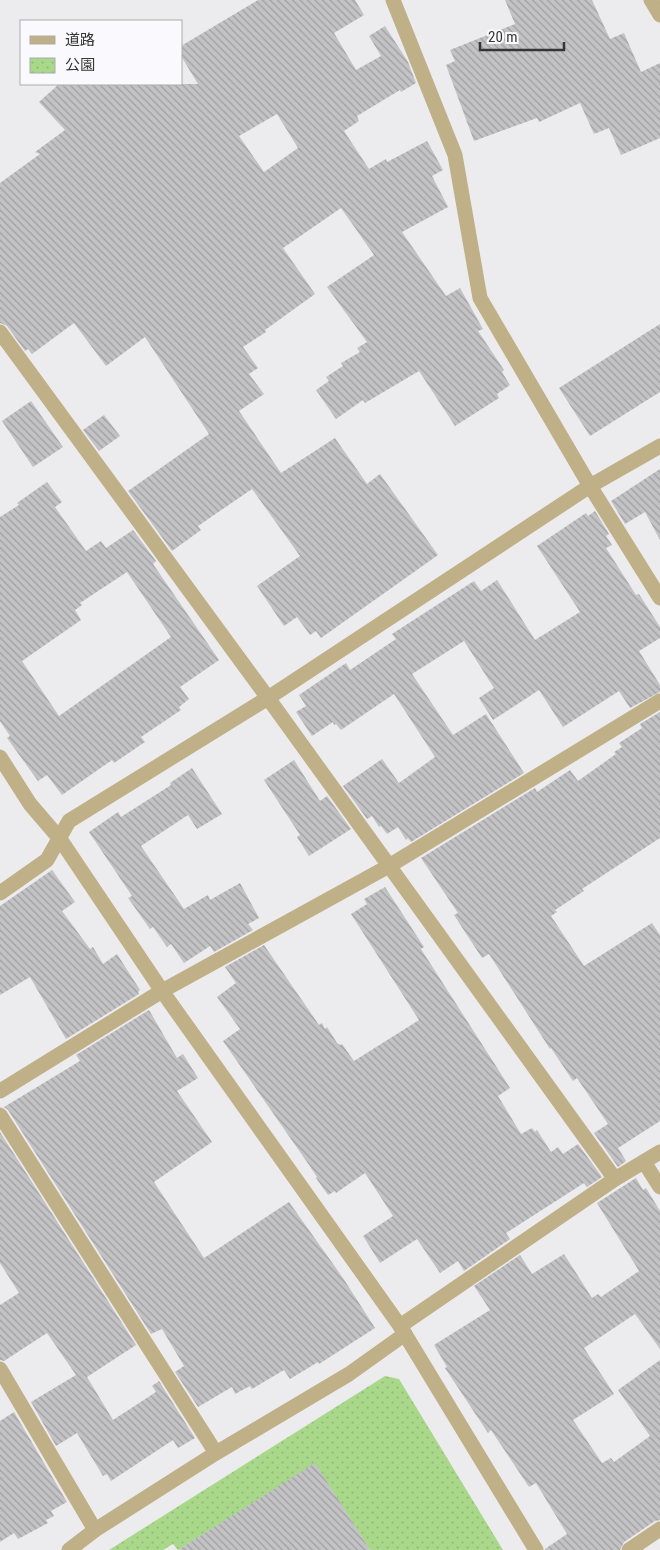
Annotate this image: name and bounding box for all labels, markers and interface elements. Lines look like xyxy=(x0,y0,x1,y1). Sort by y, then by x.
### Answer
legend xyxy=(20,20,182,85)
scale bar xyxy=(480,20,564,52)
text: 20 m xyxy=(488,28,518,46)
text: 道路 xyxy=(65,31,95,49)
text: 公園 xyxy=(65,56,95,74)

